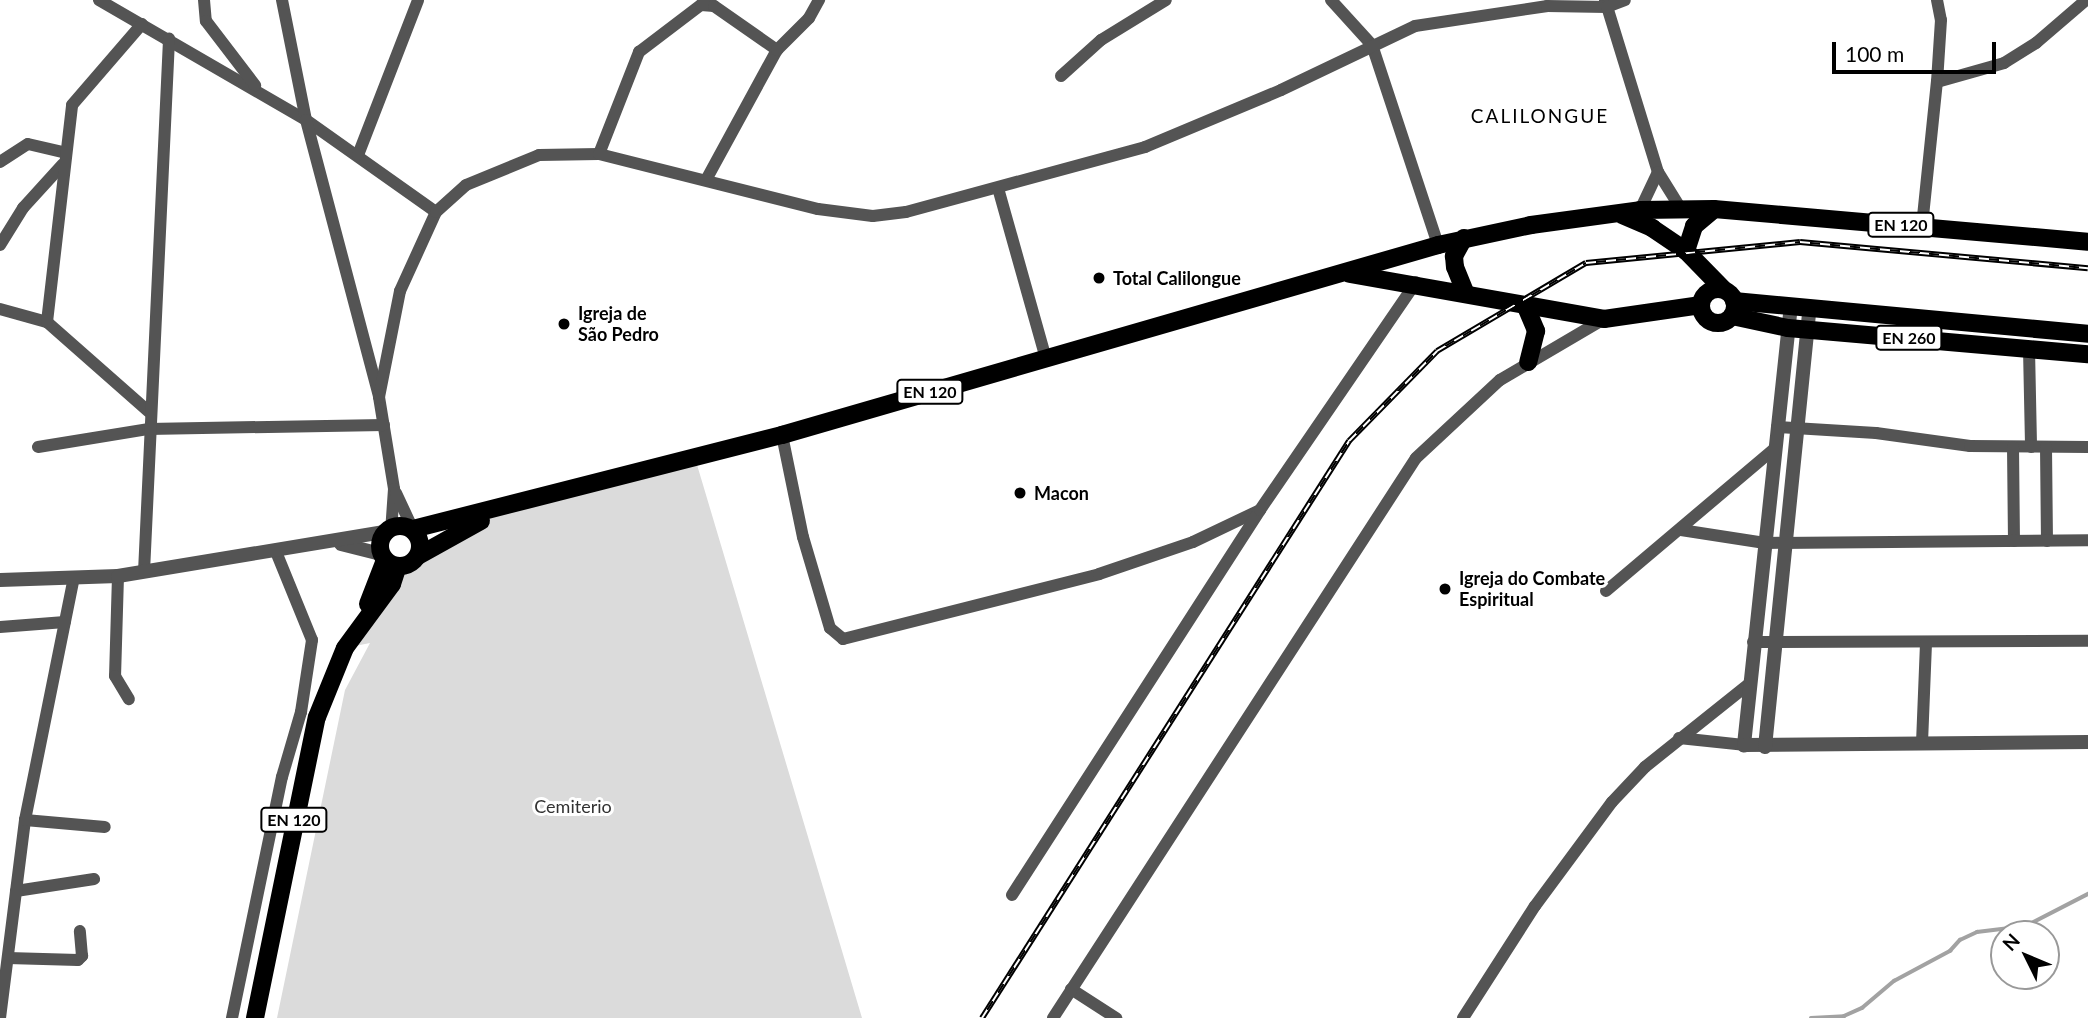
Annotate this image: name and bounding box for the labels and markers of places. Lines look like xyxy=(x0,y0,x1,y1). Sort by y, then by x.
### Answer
place label: Total Calilongue xyxy=(1113,267,1241,289)
marker: Total Calilongue xyxy=(1091,270,1107,286)
place label: Igreja de São Pedro xyxy=(578,303,659,346)
marker: Igreja de São Pedro xyxy=(556,316,572,332)
place label: Macon xyxy=(1034,482,1089,504)
marker: Macon xyxy=(1012,485,1028,501)
place label: Igreja do Combate Espiritual xyxy=(1459,568,1605,610)
marker: Igreja do Combate Espiritual xyxy=(1437,581,1453,597)

